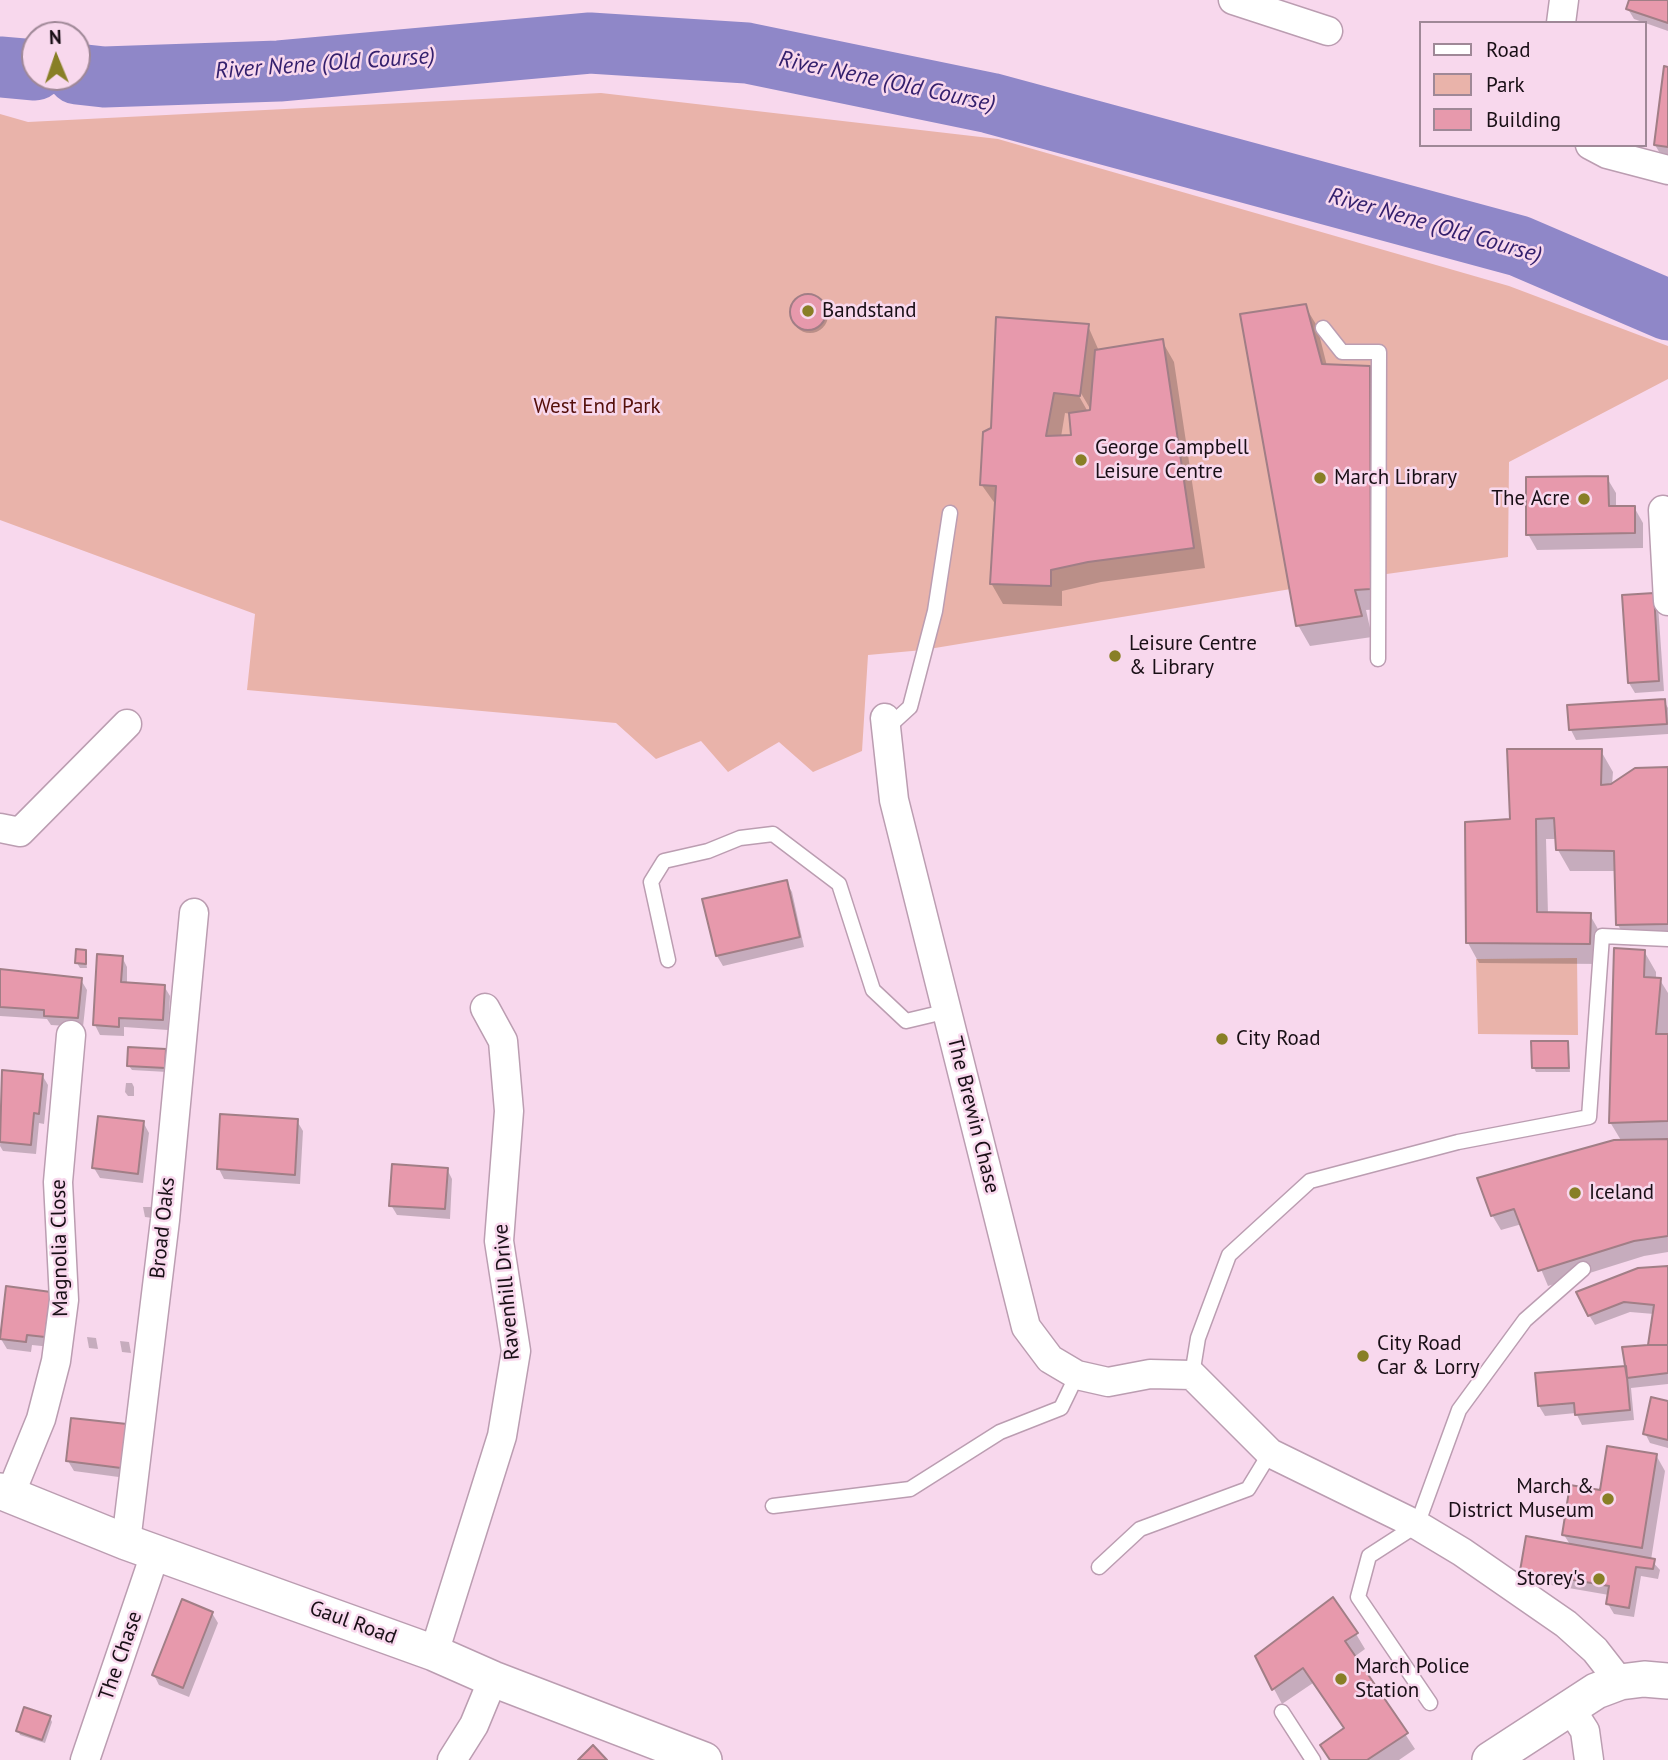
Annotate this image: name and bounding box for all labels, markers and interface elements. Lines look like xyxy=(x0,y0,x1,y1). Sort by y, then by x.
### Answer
north arrow xyxy=(21,21,91,91)
legend xyxy=(1420,21,1647,147)
text: N xyxy=(49,25,62,49)
text: Road xyxy=(1486,36,1530,63)
water label: River Nene (Old Course) xyxy=(214,43,436,85)
water label: River Nene (Old Course) xyxy=(776,46,998,118)
text: Park xyxy=(1486,71,1525,98)
text: Building xyxy=(1486,106,1561,133)
water label: River Nene (Old Course) xyxy=(1325,182,1545,270)
place label: Bandstand xyxy=(822,298,917,324)
marker: Bandstand xyxy=(800,303,816,319)
park label: West End Park xyxy=(533,394,661,420)
place label: George Campbell Leisure Centre xyxy=(1095,435,1249,485)
marker: George Campbell Leisure Centre xyxy=(1073,452,1089,468)
place label: March Library xyxy=(1334,465,1457,491)
marker: March Library xyxy=(1312,470,1328,486)
place label: The Acre xyxy=(1491,486,1570,512)
marker: The Acre xyxy=(1576,491,1592,507)
place label: Leisure Centre & Library xyxy=(1129,631,1257,681)
marker: Leisure Centre & Library xyxy=(1107,648,1123,664)
place label: City Road xyxy=(1236,1026,1321,1052)
marker: City Road xyxy=(1214,1031,1230,1047)
street label: The Brewin Chase xyxy=(941,1034,1005,1196)
street label: Broad Oaks xyxy=(145,1176,181,1280)
street label: Magnolia Close xyxy=(46,1179,74,1317)
place label: Iceland xyxy=(1589,1180,1654,1206)
marker: Iceland xyxy=(1567,1185,1583,1201)
street label: Ravenhill Drive xyxy=(488,1223,526,1361)
place label: City Road Car & Lorry xyxy=(1377,1331,1479,1381)
marker: City Road Car & Lorry xyxy=(1355,1348,1371,1364)
place label: March & District Museum xyxy=(1448,1474,1594,1524)
marker: March & District Museum xyxy=(1600,1491,1616,1507)
place label: Storey's xyxy=(1516,1566,1585,1592)
marker: Storey's xyxy=(1591,1571,1607,1587)
street label: Gaul Road xyxy=(306,1596,400,1650)
street label: The Chase xyxy=(94,1608,148,1704)
place label: March Police Station xyxy=(1355,1654,1469,1704)
marker: March Police Station xyxy=(1333,1671,1349,1687)

